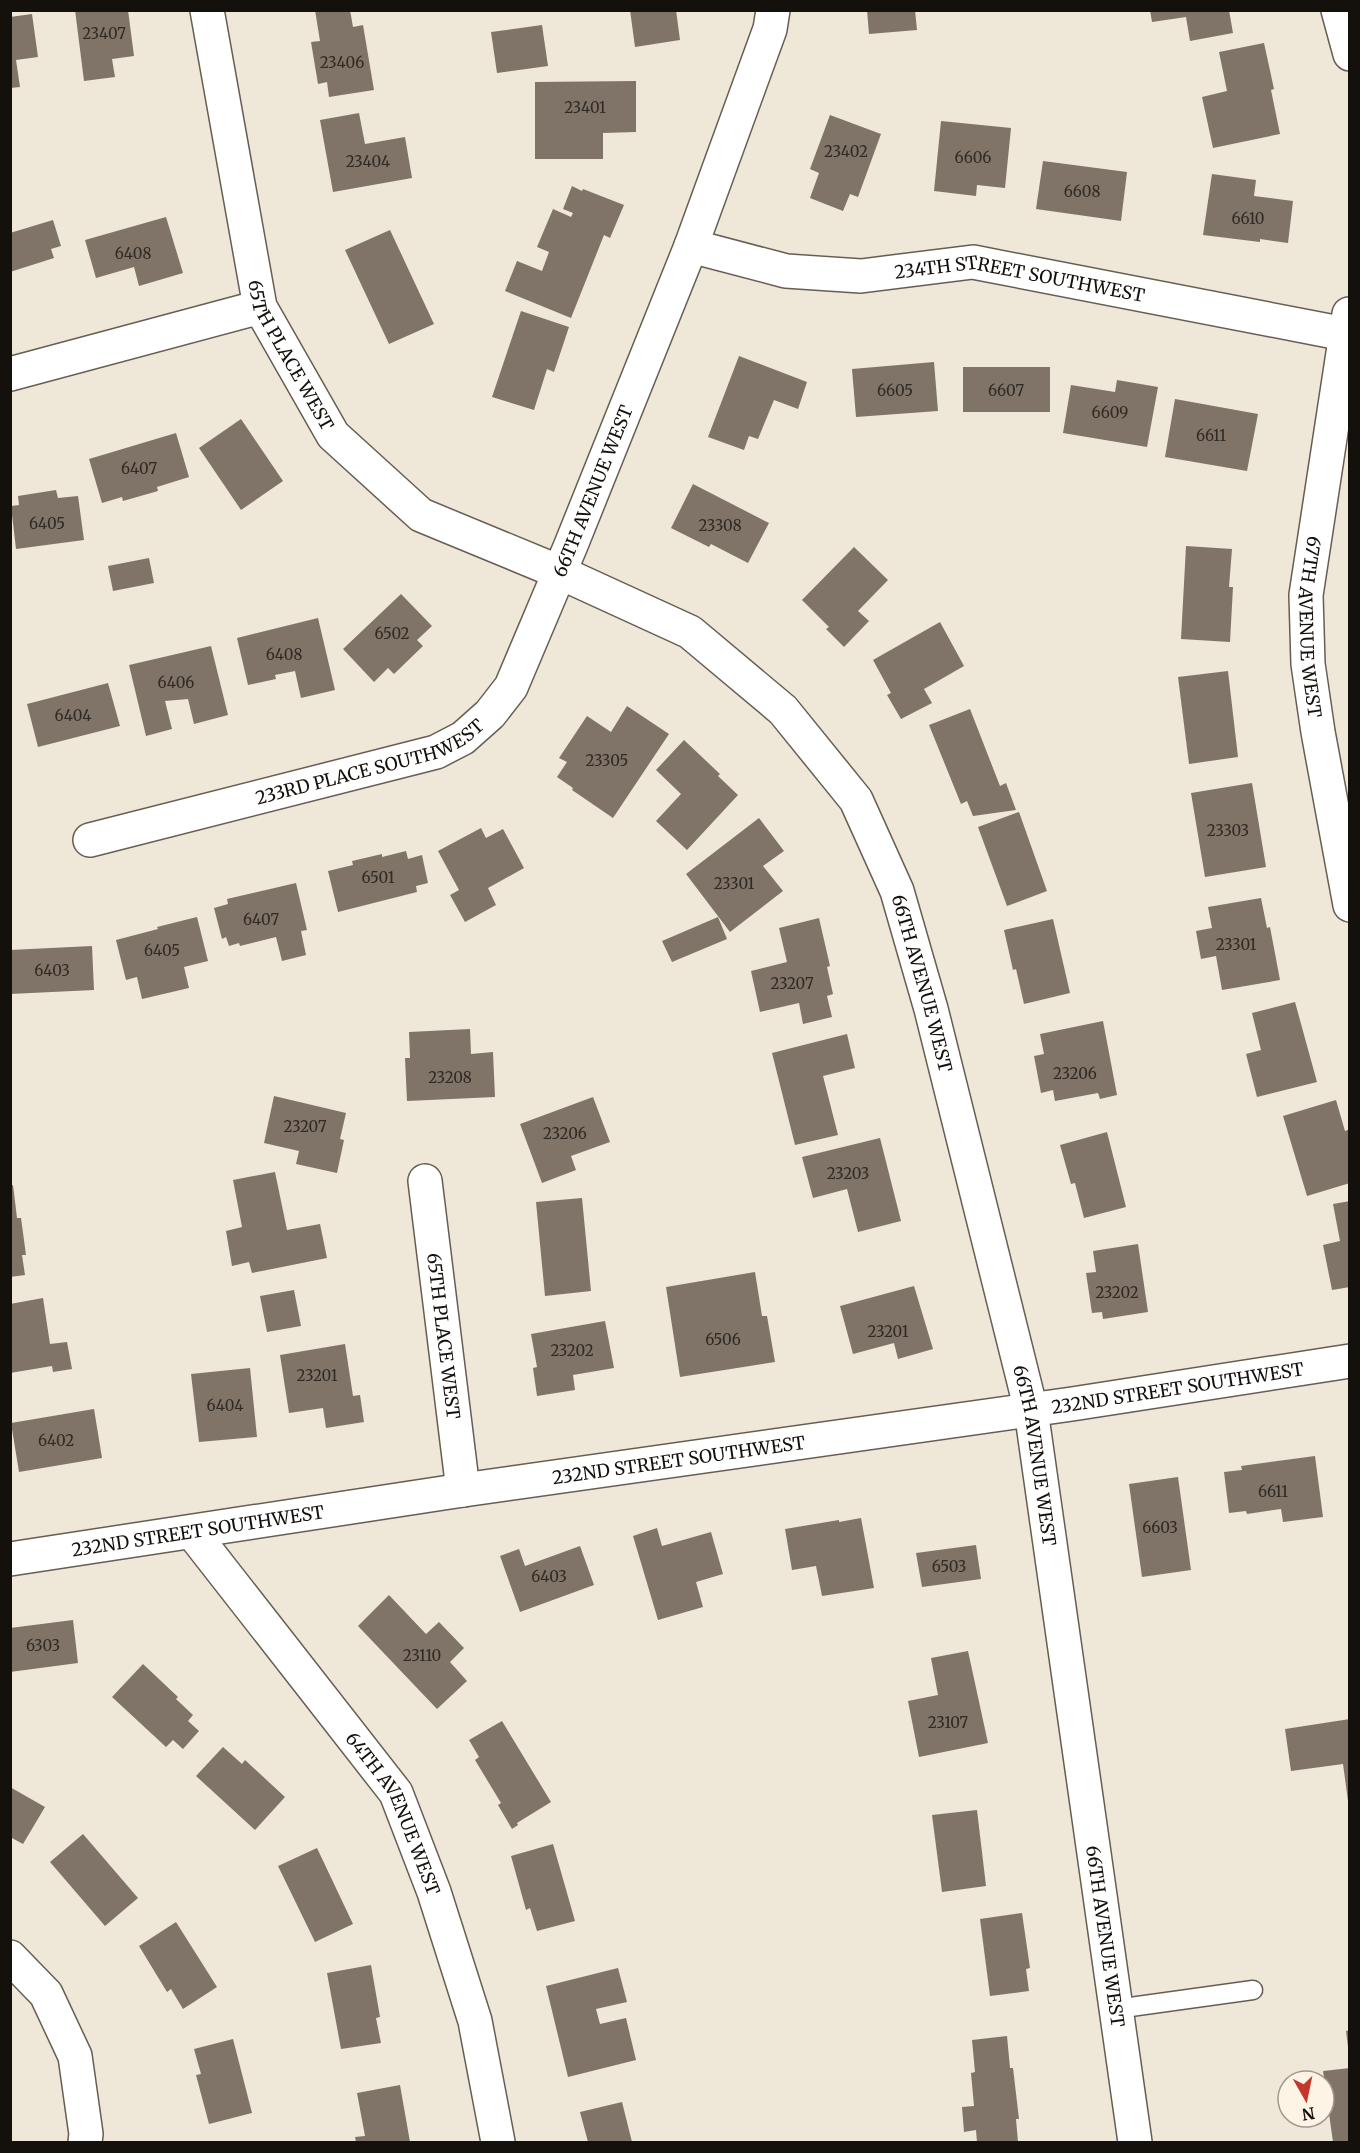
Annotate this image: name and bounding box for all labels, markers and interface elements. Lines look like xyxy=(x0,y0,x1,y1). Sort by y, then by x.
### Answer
house number: 23407 xyxy=(82,24,126,43)
house number: 23406 xyxy=(320,53,364,72)
house number: 23401 xyxy=(564,98,606,117)
house number: 23402 xyxy=(824,142,868,161)
house number: 6606 xyxy=(955,148,991,167)
house number: 23404 xyxy=(346,152,390,171)
house number: 6608 xyxy=(1064,182,1100,201)
house number: 6610 xyxy=(1232,209,1264,228)
house number: 6408 xyxy=(115,244,151,263)
street label: 234TH STREET SOUTHWEST xyxy=(893,250,1147,307)
street label: 65TH PLACE WEST xyxy=(244,278,340,435)
house number: 6605 xyxy=(877,381,913,400)
house number: 6607 xyxy=(988,381,1024,400)
street label: 66TH AVENUE WEST xyxy=(547,401,638,580)
house number: 6609 xyxy=(1092,403,1128,422)
house number: 6611 xyxy=(1196,426,1226,445)
house number: 6407 xyxy=(121,459,157,478)
house number: 6405 xyxy=(29,514,65,533)
house number: 23308 xyxy=(698,516,742,535)
street label: 67TH AVENUE WEST xyxy=(1294,535,1327,719)
house number: 6502 xyxy=(374,624,410,643)
house number: 6408 xyxy=(266,645,302,664)
house number: 6406 xyxy=(158,673,194,692)
house number: 6404 xyxy=(55,706,91,725)
street label: 233RD PLACE SOUTHWEST xyxy=(253,713,489,809)
house number: 23305 xyxy=(586,751,628,770)
house number: 23303 xyxy=(1207,821,1249,840)
house number: 6501 xyxy=(362,868,395,887)
house number: 23301 xyxy=(714,874,754,893)
street label: 66TH AVENUE WEST xyxy=(887,892,958,1075)
house number: 6407 xyxy=(243,910,279,929)
house number: 23301 xyxy=(1216,935,1256,954)
house number: 6405 xyxy=(144,941,180,960)
house number: 6403 xyxy=(34,961,70,980)
house number: 23207 xyxy=(771,974,814,993)
house number: 23206 xyxy=(1053,1064,1097,1083)
house number: 23208 xyxy=(428,1068,472,1087)
house number: 23207 xyxy=(284,1117,327,1136)
house number: 23206 xyxy=(543,1124,587,1143)
house number: 23203 xyxy=(827,1164,869,1183)
street label: 65TH PLACE WEST xyxy=(422,1251,466,1421)
house number: 23202 xyxy=(1095,1283,1139,1302)
house number: 23201 xyxy=(868,1322,909,1341)
house number: 6506 xyxy=(705,1330,741,1349)
house number: 23202 xyxy=(550,1341,594,1360)
street label: 232ND STREET SOUTHWEST xyxy=(1050,1357,1306,1418)
street label: 66TH AVENUE WEST xyxy=(1009,1363,1062,1548)
house number: 23201 xyxy=(297,1366,338,1385)
house number: 6404 xyxy=(207,1396,243,1415)
street label: 232ND STREET SOUTHWEST xyxy=(551,1430,807,1489)
house number: 6402 xyxy=(38,1431,74,1450)
house number: 6611 xyxy=(1258,1482,1288,1501)
street label: 232ND STREET SOUTHWEST xyxy=(70,1500,326,1561)
house number: 6603 xyxy=(1142,1518,1178,1537)
house number: 6503 xyxy=(932,1557,966,1576)
house number: 6403 xyxy=(531,1567,567,1586)
house number: 6303 xyxy=(26,1636,60,1655)
house number: 23110 xyxy=(403,1646,441,1665)
house number: 23107 xyxy=(928,1713,969,1732)
street label: 64TH AVENUE WEST xyxy=(341,1727,446,1898)
street label: 66TH AVENUE WEST xyxy=(1081,1844,1130,2029)
north arrow xyxy=(1276,2069,1336,2129)
text: N xyxy=(1300,2103,1316,2125)

